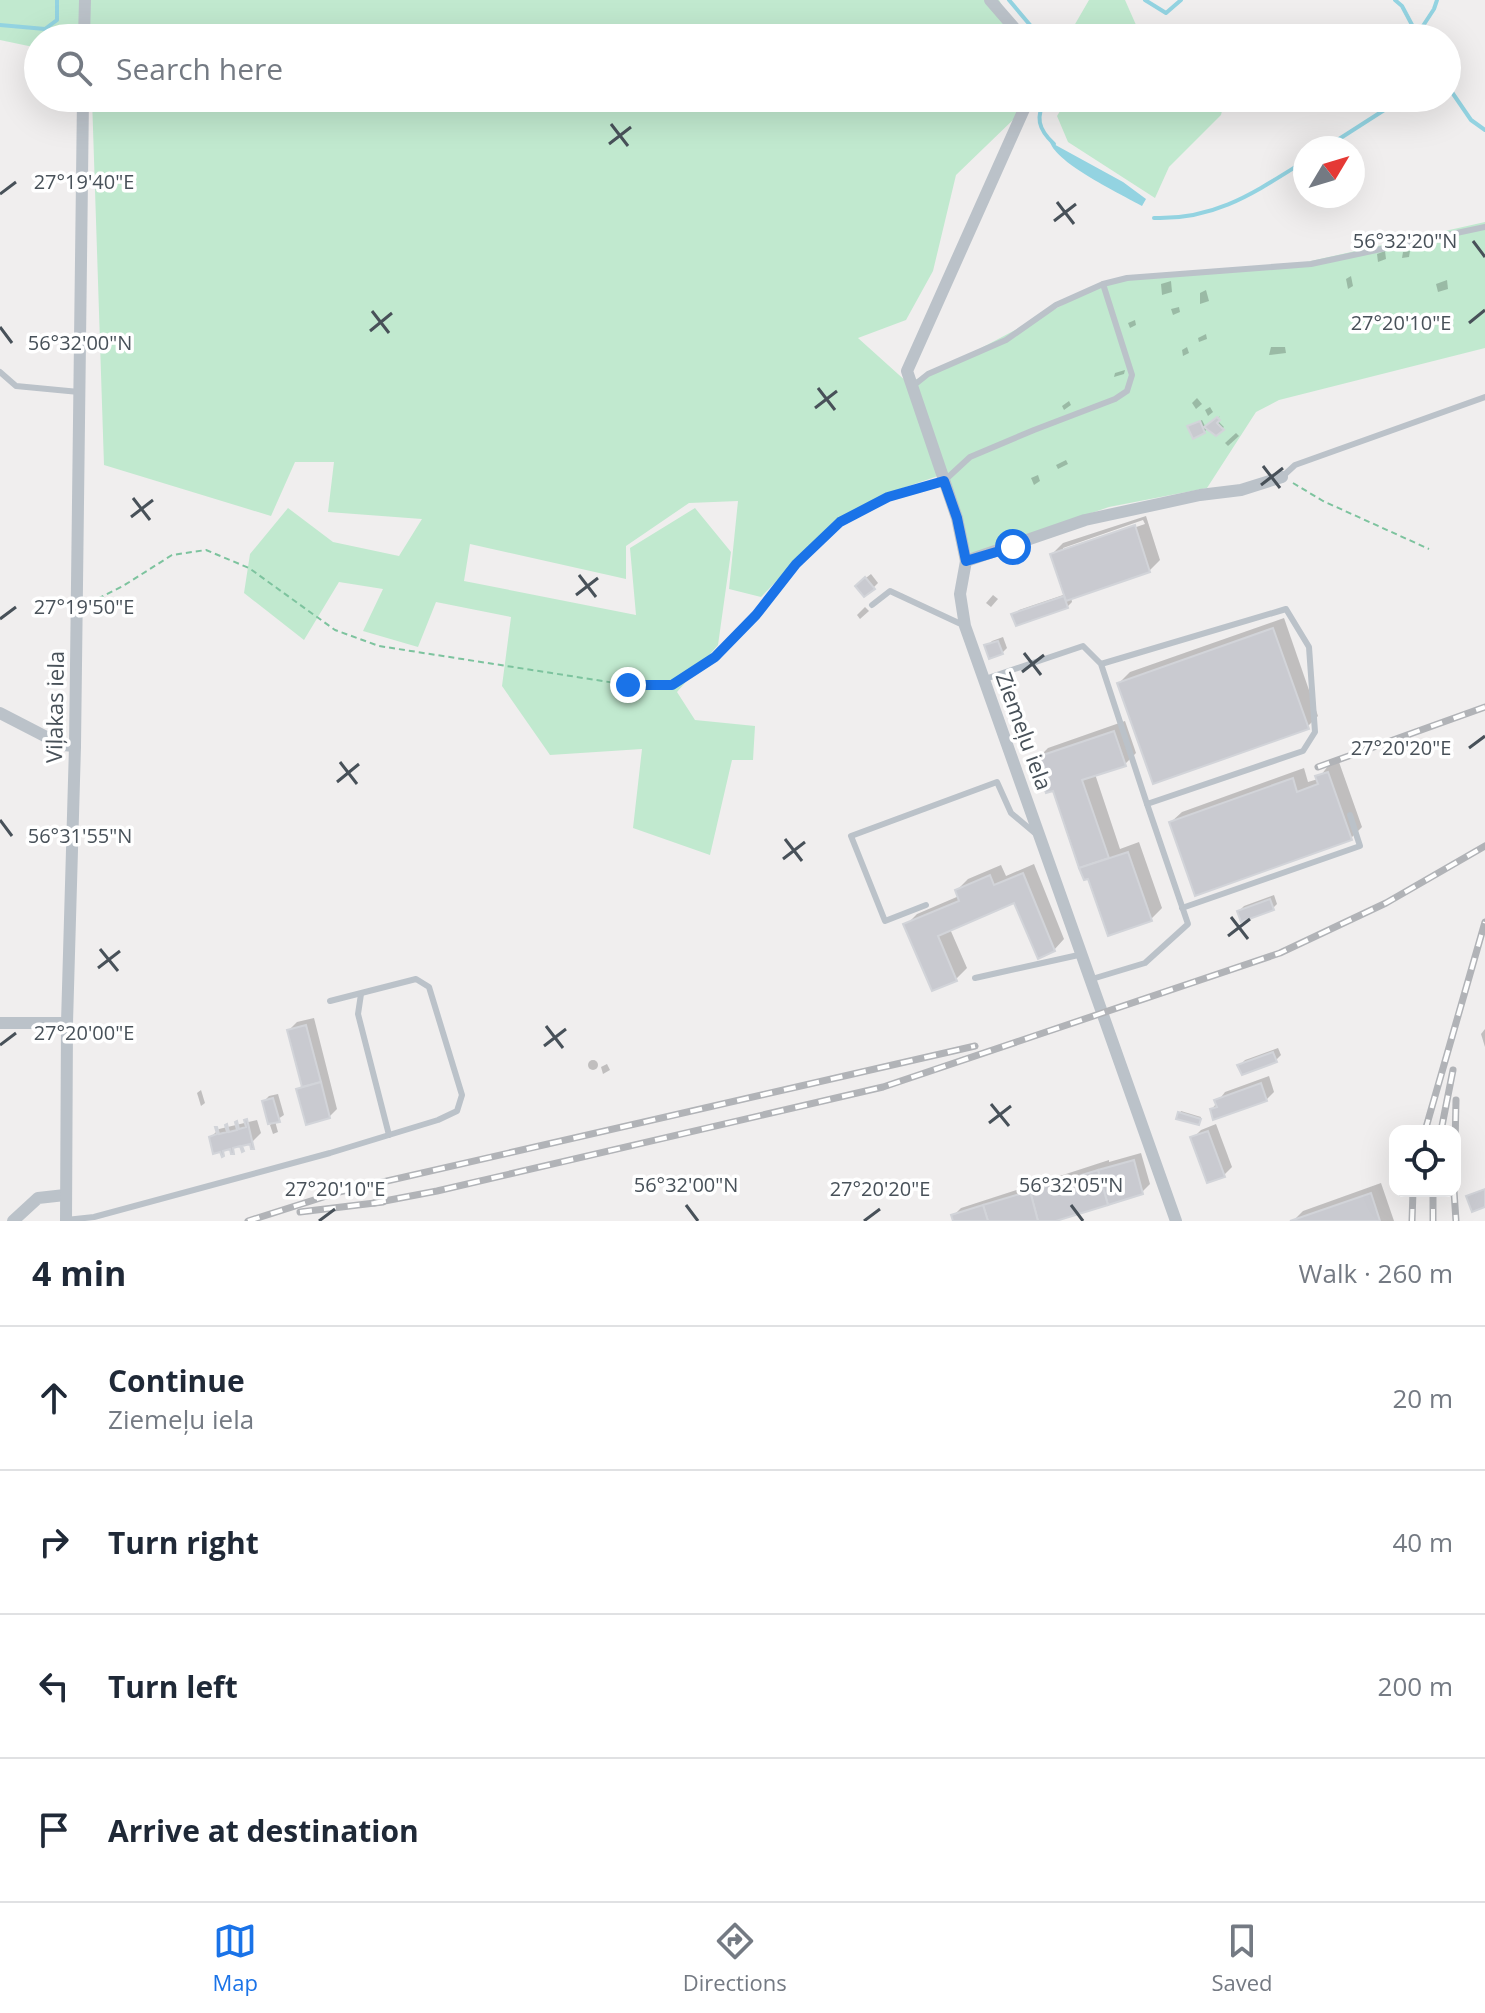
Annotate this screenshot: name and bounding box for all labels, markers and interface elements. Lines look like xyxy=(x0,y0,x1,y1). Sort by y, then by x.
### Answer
search box xyxy=(24,24,1461,112)
icon: search xyxy=(52,46,96,90)
text: Search here xyxy=(116,48,283,89)
north arrow xyxy=(1293,136,1365,208)
text: 27°19'40"E xyxy=(34,168,134,195)
text: 56°32'20"N xyxy=(1353,227,1457,254)
text: 27°20'10"E xyxy=(1351,309,1451,336)
text: 56°32'00"N xyxy=(28,329,132,356)
route start xyxy=(995,529,1031,565)
text: 27°19'50"E xyxy=(34,593,134,620)
street label: Viļakas iela xyxy=(38,651,70,763)
route end xyxy=(610,667,646,703)
street label: Ziemeļu iela xyxy=(990,667,1060,794)
text: 27°20'20"E xyxy=(1351,734,1451,761)
text: 56°31'55"N xyxy=(28,822,132,849)
text: 27°20'00"E xyxy=(34,1019,134,1046)
map controls xyxy=(1389,1125,1461,1197)
button: locate xyxy=(1389,1125,1461,1197)
text: 56°32'00"N xyxy=(634,1171,738,1198)
text: 56°32'05"N xyxy=(1019,1171,1123,1198)
text: 27°20'10"E xyxy=(285,1175,385,1202)
text: 27°20'20"E xyxy=(830,1175,930,1202)
text: 4 min xyxy=(32,1250,126,1296)
text: Walk · 260 m xyxy=(1299,1255,1453,1291)
text: Continue xyxy=(108,1360,245,1401)
icon: ahead xyxy=(32,1376,76,1420)
text: 20 m xyxy=(1392,1380,1453,1416)
text: Ziemeļu iela xyxy=(108,1401,254,1437)
icon: right xyxy=(32,1520,76,1564)
text: Turn right xyxy=(108,1522,259,1563)
text: 40 m xyxy=(1392,1524,1453,1560)
icon: left xyxy=(32,1664,76,1708)
text: Turn left xyxy=(108,1666,238,1707)
text: 200 m xyxy=(1378,1668,1453,1704)
icon: arrive xyxy=(32,1808,76,1852)
text: Arrive at destination xyxy=(108,1810,419,1851)
tab: Map xyxy=(212,1919,258,1997)
tab: Directions xyxy=(683,1919,787,1997)
tab: Saved xyxy=(1211,1919,1273,1997)

